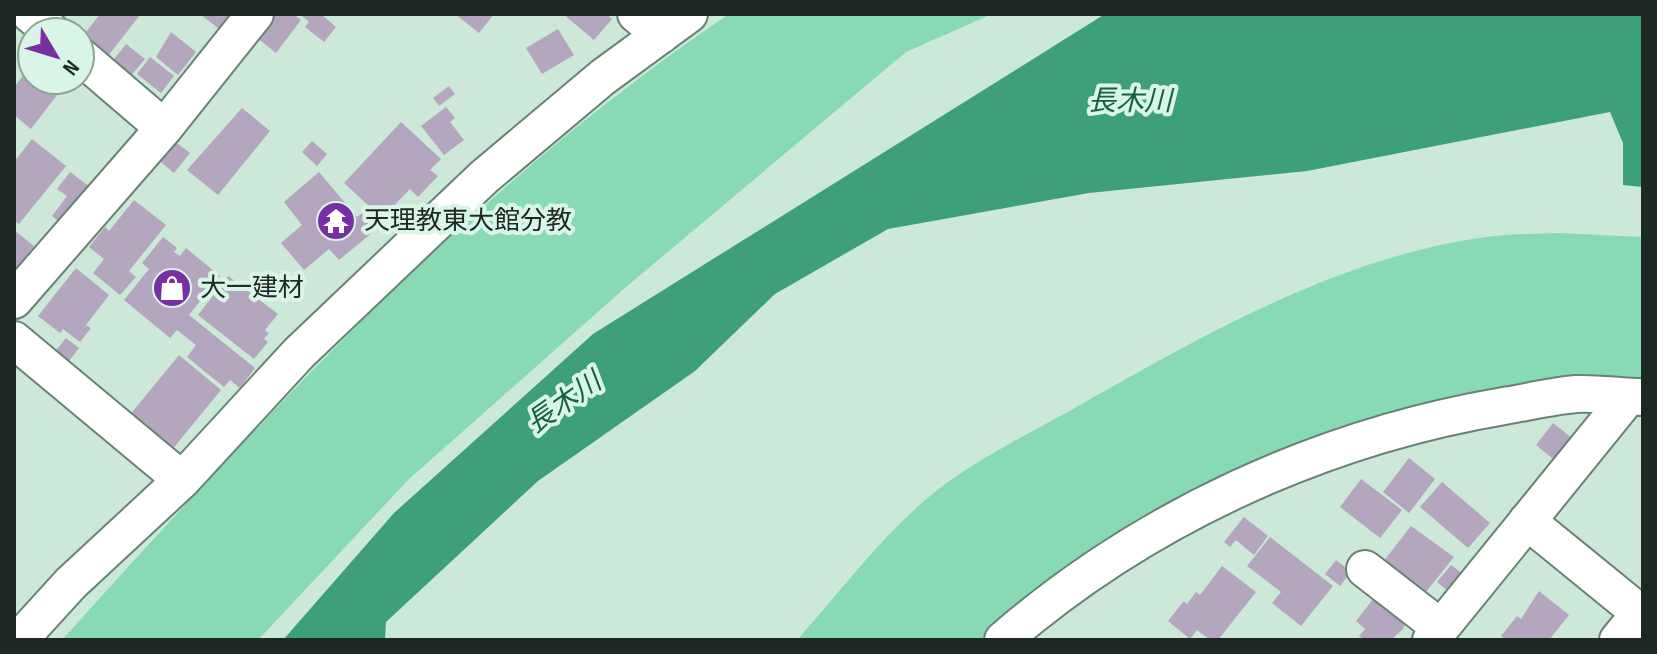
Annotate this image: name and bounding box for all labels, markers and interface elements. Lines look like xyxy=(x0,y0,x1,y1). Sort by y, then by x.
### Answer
north arrow xyxy=(16,16,96,96)
text: N xyxy=(56,54,85,80)
water label: 長木川 xyxy=(1088,85,1175,118)
temple icon: 天理教東大館分教 xyxy=(315,200,357,242)
place label: 天理教東大館分教 xyxy=(364,206,572,237)
shop icon: 大一建材 xyxy=(151,267,193,309)
place label: 大一建材 xyxy=(200,273,304,304)
water label: 長木川 xyxy=(520,364,610,441)

